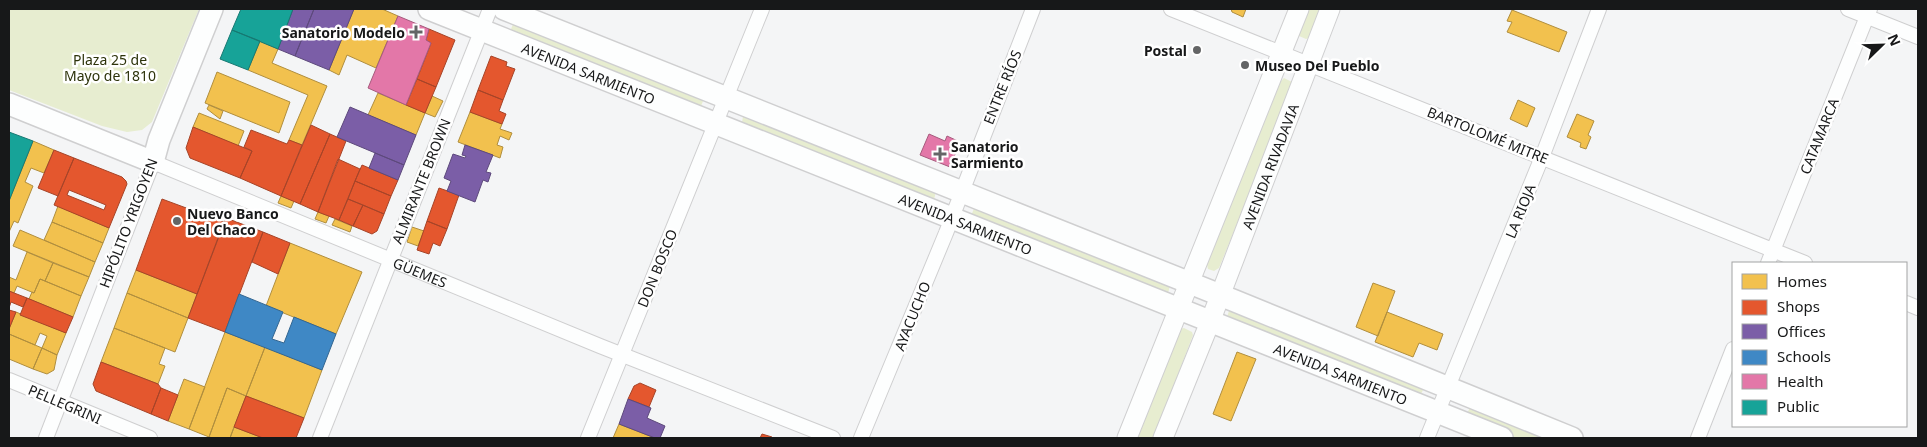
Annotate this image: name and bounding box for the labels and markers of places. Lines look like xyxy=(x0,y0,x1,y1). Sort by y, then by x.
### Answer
place label: Sanatorio Modelo xyxy=(282,23,405,42)
marker: Sanatorio Modelo xyxy=(409,25,423,39)
place label: Postal xyxy=(1144,41,1187,60)
marker: Postal xyxy=(1191,44,1203,56)
place label: Museo Del Pueblo xyxy=(1255,56,1380,75)
marker: Museo Del Pueblo xyxy=(1239,59,1251,71)
place label: Sanatorio Sarmiento xyxy=(951,137,1024,172)
marker: Sanatorio Sarmiento xyxy=(933,147,947,161)
place label: Nuevo Banco Del Chaco xyxy=(187,204,279,239)
marker: Nuevo Banco Del Chaco xyxy=(171,215,183,227)

